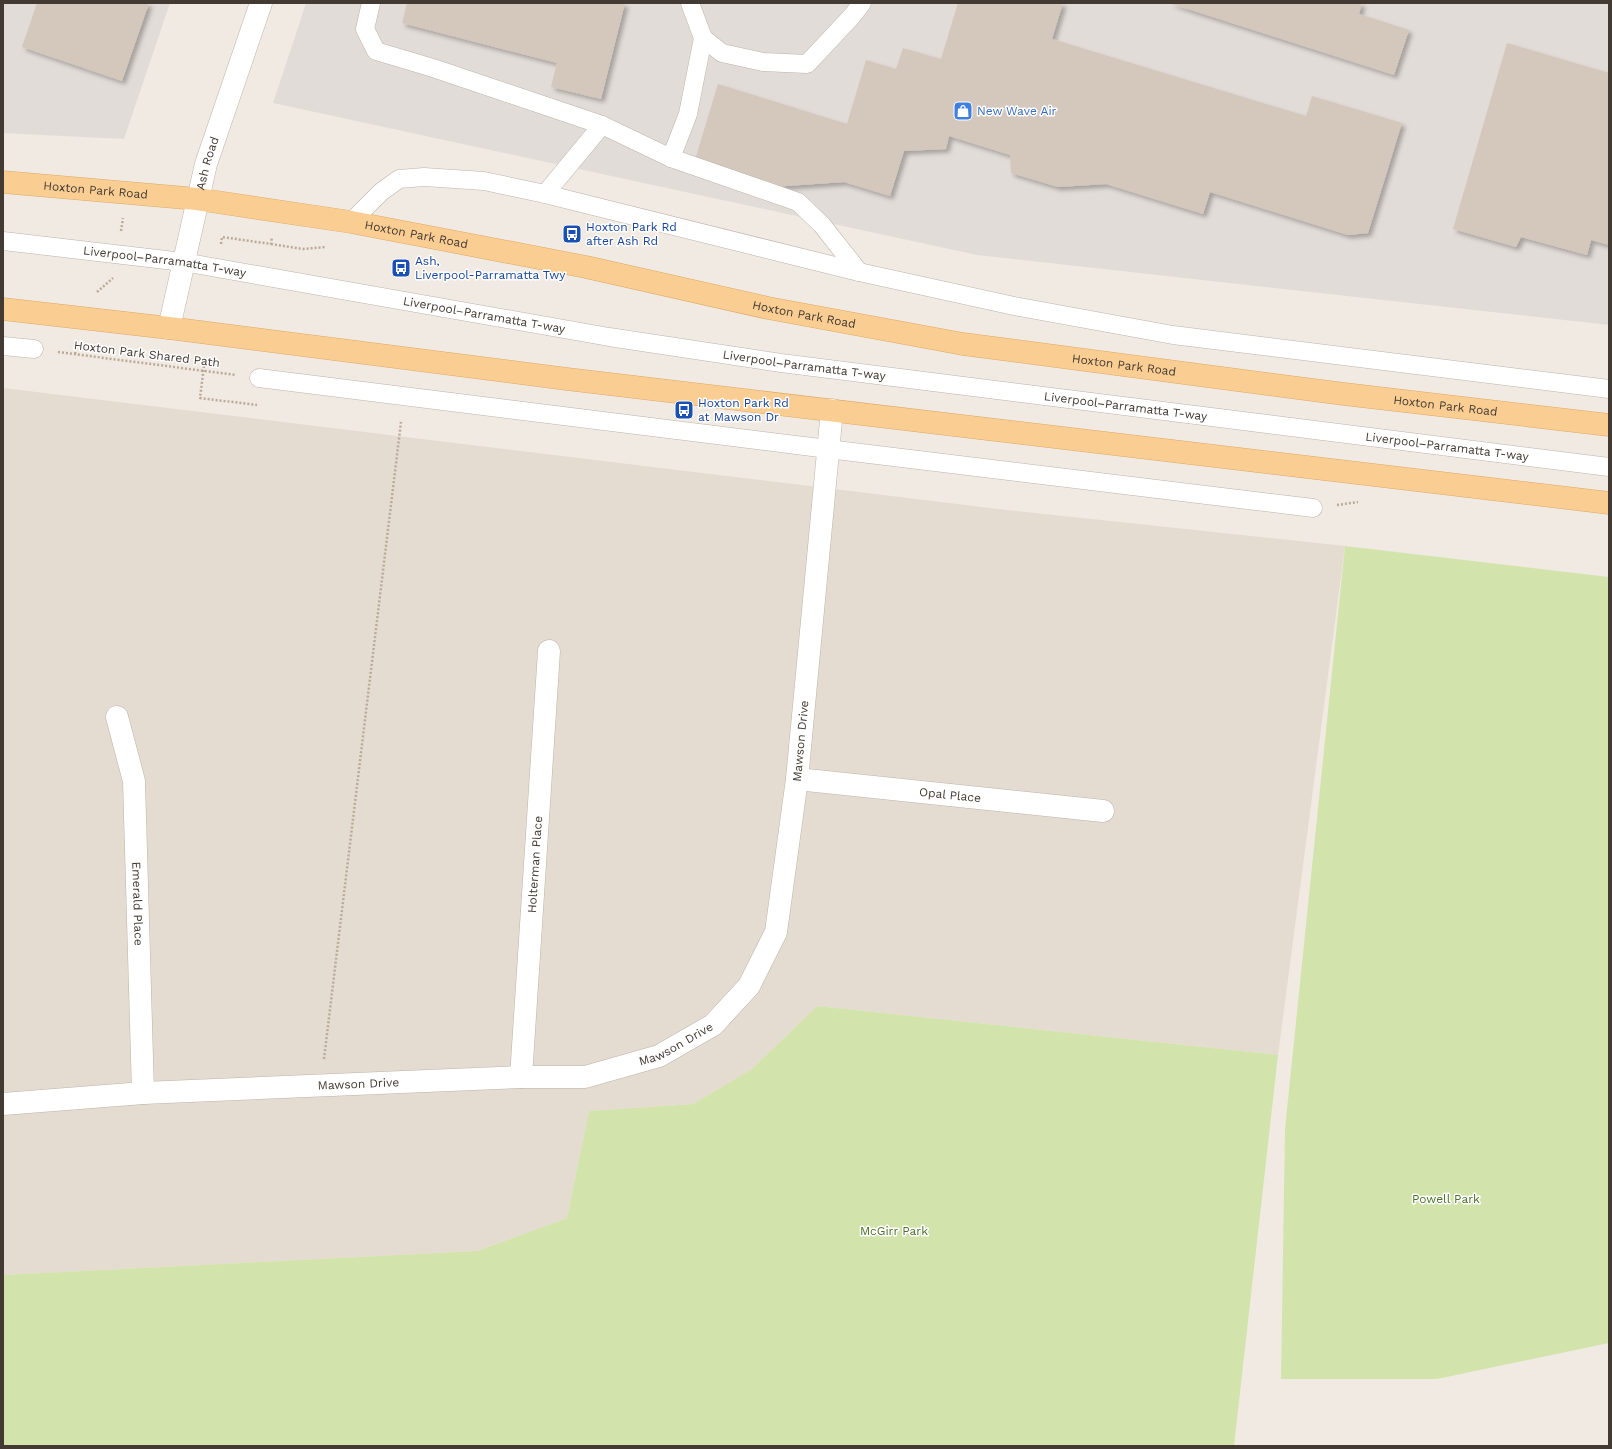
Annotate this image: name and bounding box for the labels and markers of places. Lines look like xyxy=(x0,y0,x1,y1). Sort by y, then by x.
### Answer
shop icon: New Wave Air xyxy=(952,100,974,122)
place label: New Wave Air xyxy=(977,104,1057,118)
place label: Hoxton Park Rd after Ash Rd xyxy=(586,220,677,248)
bus stop icon: Hoxton Park Rd after Ash Rd xyxy=(561,223,583,245)
place label: Ash, Liverpool-Parramatta Twy xyxy=(415,254,566,282)
bus stop icon: Ash, Liverpool-Parramatta Twy xyxy=(390,257,412,279)
place label: Hoxton Park Rd at Mawson Dr xyxy=(698,396,789,424)
bus stop icon: Hoxton Park Rd at Mawson Dr xyxy=(673,399,695,421)

